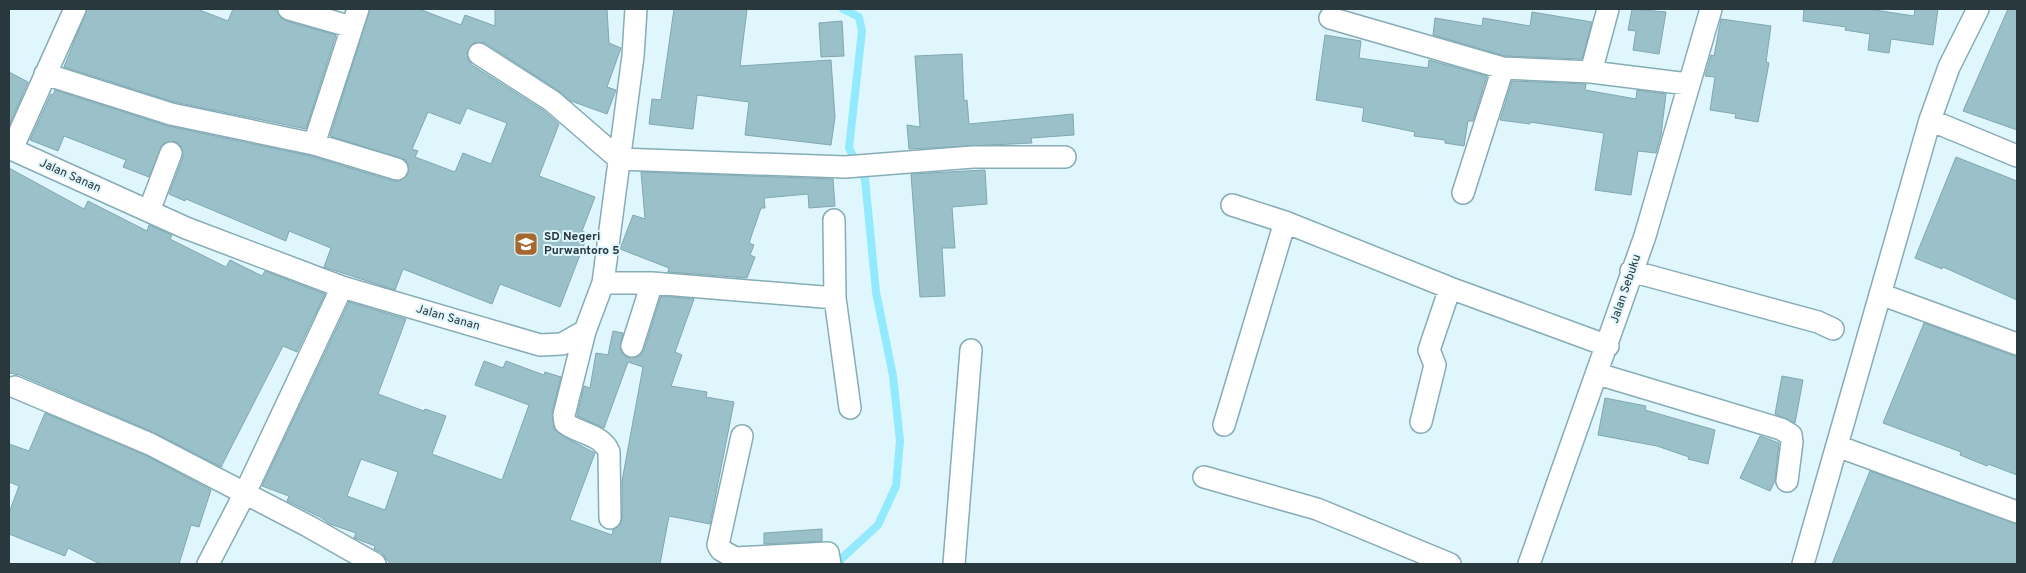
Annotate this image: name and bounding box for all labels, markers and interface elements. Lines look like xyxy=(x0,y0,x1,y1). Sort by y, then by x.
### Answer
street label: Jalan Sanan xyxy=(37,155,103,197)
place label: SD Negeri Purwantoro 5 xyxy=(544,229,620,259)
school or university icon: SD Negeri Purwantoro 5 xyxy=(513,231,539,257)
street label: Jalan Sebuku xyxy=(1607,252,1645,326)
street label: Jalan Sanan xyxy=(414,301,482,335)

